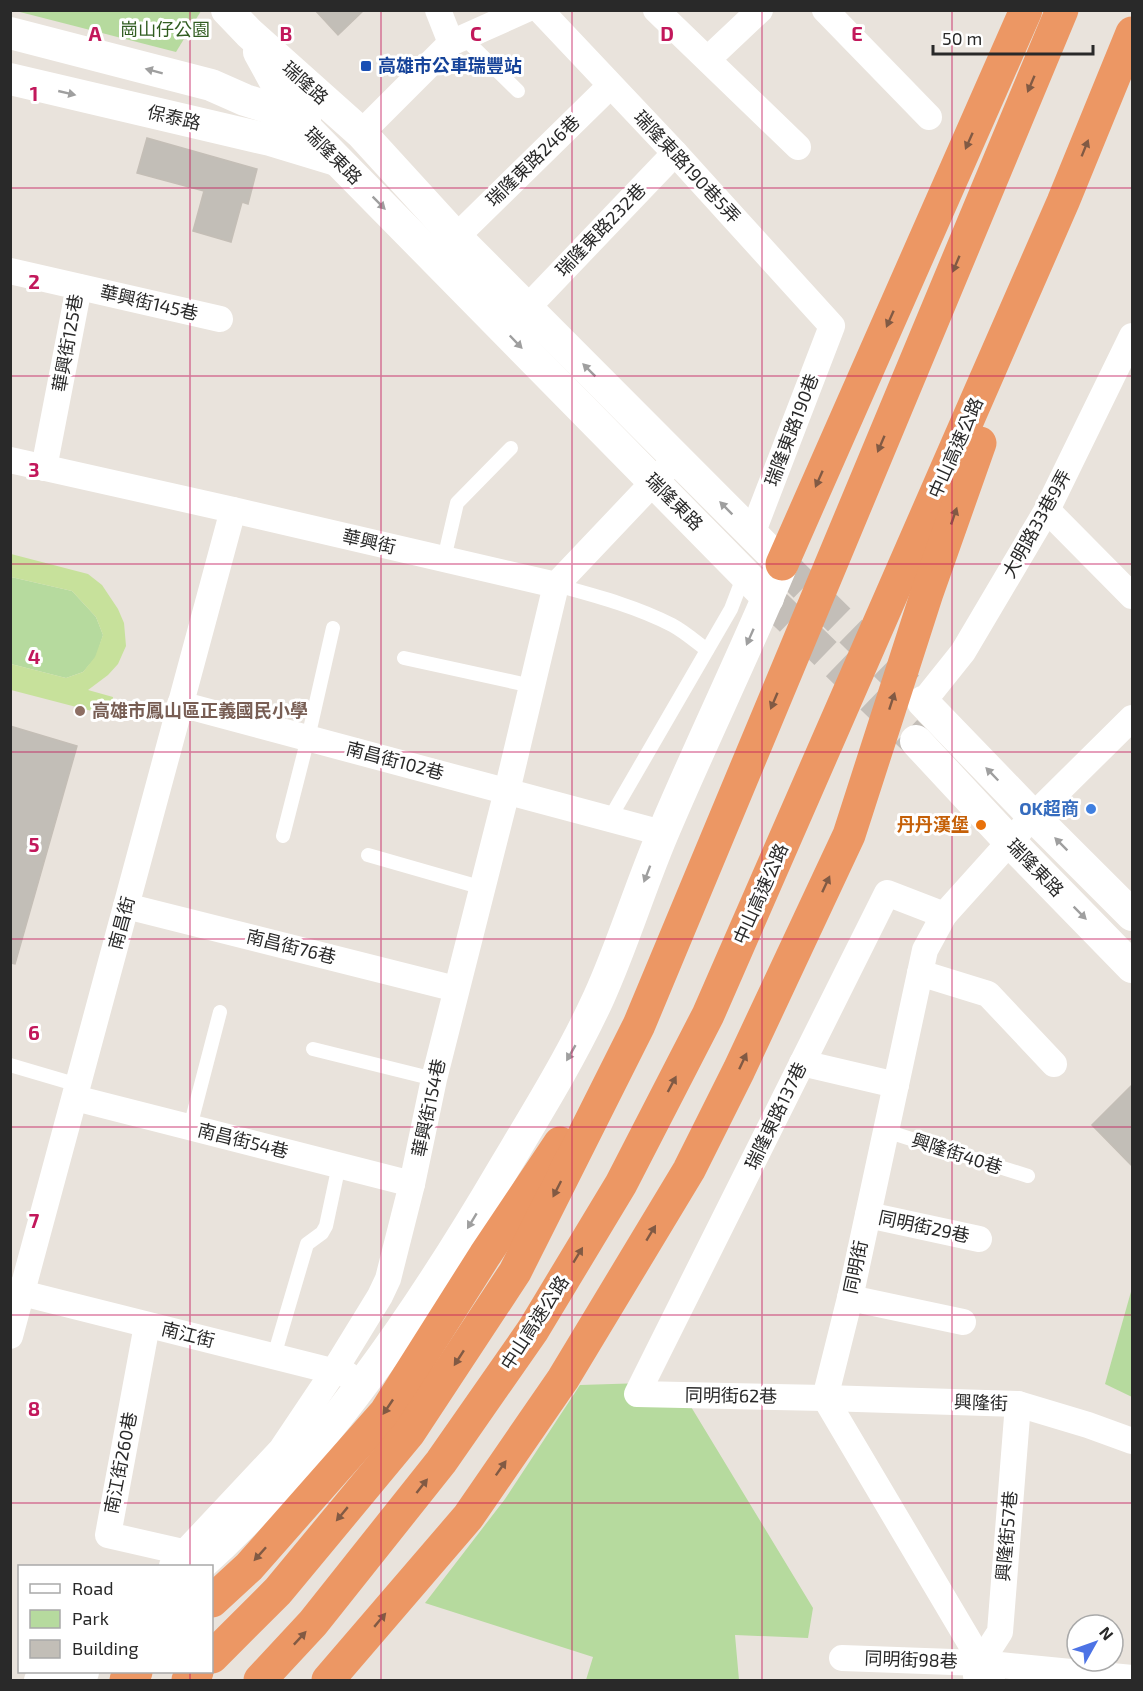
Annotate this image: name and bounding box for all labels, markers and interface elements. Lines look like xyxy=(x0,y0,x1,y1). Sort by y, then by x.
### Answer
park label: 崗山仔公園 xyxy=(120,18,210,40)
scale bar xyxy=(933,18,1094,56)
text: A xyxy=(88,21,102,45)
text: B xyxy=(280,21,292,45)
text: C xyxy=(470,21,482,45)
text: D xyxy=(660,21,674,45)
text: E xyxy=(851,21,863,45)
text: 50 m xyxy=(942,27,982,49)
place label: 高雄市公車瑞豐站 xyxy=(378,54,522,76)
street label: 瑞隆路 xyxy=(278,56,333,108)
marker: 高雄市公車瑞豐站 xyxy=(359,59,373,73)
one-way arrow xyxy=(145,65,163,75)
one-way arrow xyxy=(1026,75,1035,93)
text: 1 xyxy=(30,81,38,105)
one-way arrow xyxy=(58,88,77,98)
street label: 保泰路 xyxy=(145,100,203,134)
street label: 瑞隆東路190巷5弄 xyxy=(630,105,746,227)
street label: 瑞隆東路246巷 xyxy=(481,110,584,210)
street label: 瑞隆東路 xyxy=(300,122,367,189)
one-way arrow xyxy=(964,132,973,149)
one-way arrow xyxy=(1080,139,1090,157)
street label: 瑞隆東路232巷 xyxy=(551,178,650,280)
one-way arrow xyxy=(372,195,386,209)
one-way arrow xyxy=(951,255,960,273)
text: 2 xyxy=(28,269,40,293)
street label: 華興街145巷 xyxy=(98,280,200,324)
street label: 華興街125巷 xyxy=(48,292,86,393)
one-way arrow xyxy=(885,311,894,328)
one-way arrow xyxy=(509,334,523,349)
one-way arrow xyxy=(582,363,596,377)
street label: 瑞隆東路190巷 xyxy=(760,370,823,489)
street label: 中山高速公路 xyxy=(923,394,987,501)
one-way arrow xyxy=(876,435,885,453)
text: 3 xyxy=(28,457,40,481)
street label: 大明路33巷9弄 xyxy=(997,466,1075,581)
street label: 瑞隆東路 xyxy=(641,468,708,535)
one-way arrow xyxy=(815,471,824,488)
one-way arrow xyxy=(719,501,733,516)
one-way arrow xyxy=(950,507,959,525)
street label: 華興街 xyxy=(340,524,398,558)
one-way arrow xyxy=(746,629,755,646)
text: 4 xyxy=(28,644,41,668)
one-way arrow xyxy=(888,692,897,710)
one-way arrow xyxy=(769,693,779,711)
place label: 高雄市鳳山區正義國民小學 xyxy=(92,699,308,721)
marker: 高雄市鳳山區正義國民小學 xyxy=(73,704,87,718)
street label: 南昌街102巷 xyxy=(344,736,446,784)
one-way arrow xyxy=(985,766,999,781)
place label: OK超商 xyxy=(1019,797,1079,819)
marker: OK超商 xyxy=(1084,802,1098,816)
place label: 丹丹漢堡 xyxy=(897,813,969,835)
marker: 丹丹漢堡 xyxy=(974,818,988,832)
text: 5 xyxy=(28,832,40,856)
street label: 瑞隆東路 xyxy=(1003,834,1069,901)
one-way arrow xyxy=(1055,838,1069,852)
street label: 中山高速公路 xyxy=(728,840,792,947)
one-way arrow xyxy=(642,865,652,883)
one-way arrow xyxy=(821,876,830,893)
street label: 南昌街 xyxy=(103,894,139,952)
one-way arrow xyxy=(1073,906,1087,921)
street label: 南昌街76巷 xyxy=(244,924,338,968)
text: 6 xyxy=(28,1020,40,1044)
one-way arrow xyxy=(566,1045,576,1062)
one-way arrow xyxy=(739,1053,748,1070)
street label: 華興街154巷 xyxy=(407,1057,449,1159)
street label: 瑞隆東路137巷 xyxy=(740,1058,810,1173)
one-way arrow xyxy=(667,1075,677,1093)
street label: 南昌街54巷 xyxy=(196,1118,291,1162)
street label: 興隆街40巷 xyxy=(909,1128,1005,1178)
one-way arrow xyxy=(552,1181,561,1198)
street label: 同明街29巷 xyxy=(877,1206,972,1246)
text: 7 xyxy=(29,1208,40,1232)
one-way arrow xyxy=(467,1213,478,1229)
one-way arrow xyxy=(646,1224,656,1241)
street label: 同明街 xyxy=(839,1238,871,1295)
one-way arrow xyxy=(573,1246,583,1263)
street label: 中山高速公路 xyxy=(496,1271,573,1374)
street label: 南江街 xyxy=(159,1317,217,1351)
one-way arrow xyxy=(454,1350,465,1366)
street label: 同明街62巷 xyxy=(685,1383,777,1407)
street label: 興隆街 xyxy=(954,1390,1008,1414)
text: 8 xyxy=(28,1396,40,1420)
one-way arrow xyxy=(383,1399,394,1415)
street label: 南江街260巷 xyxy=(99,1410,141,1516)
one-way arrow xyxy=(495,1460,506,1476)
one-way arrow xyxy=(415,1478,427,1493)
street label: 興隆街57巷 xyxy=(991,1490,1021,1582)
one-way arrow xyxy=(336,1506,349,1522)
one-way arrow xyxy=(254,1546,267,1561)
legend xyxy=(18,1565,213,1673)
text: Road xyxy=(72,1577,113,1599)
text: Park xyxy=(72,1607,109,1629)
one-way arrow xyxy=(373,1613,386,1628)
north arrow xyxy=(1065,1613,1125,1673)
text: N xyxy=(1096,1623,1118,1644)
one-way arrow xyxy=(293,1630,307,1645)
text: Building xyxy=(72,1637,139,1659)
street label: 同明街98巷 xyxy=(864,1646,958,1672)

